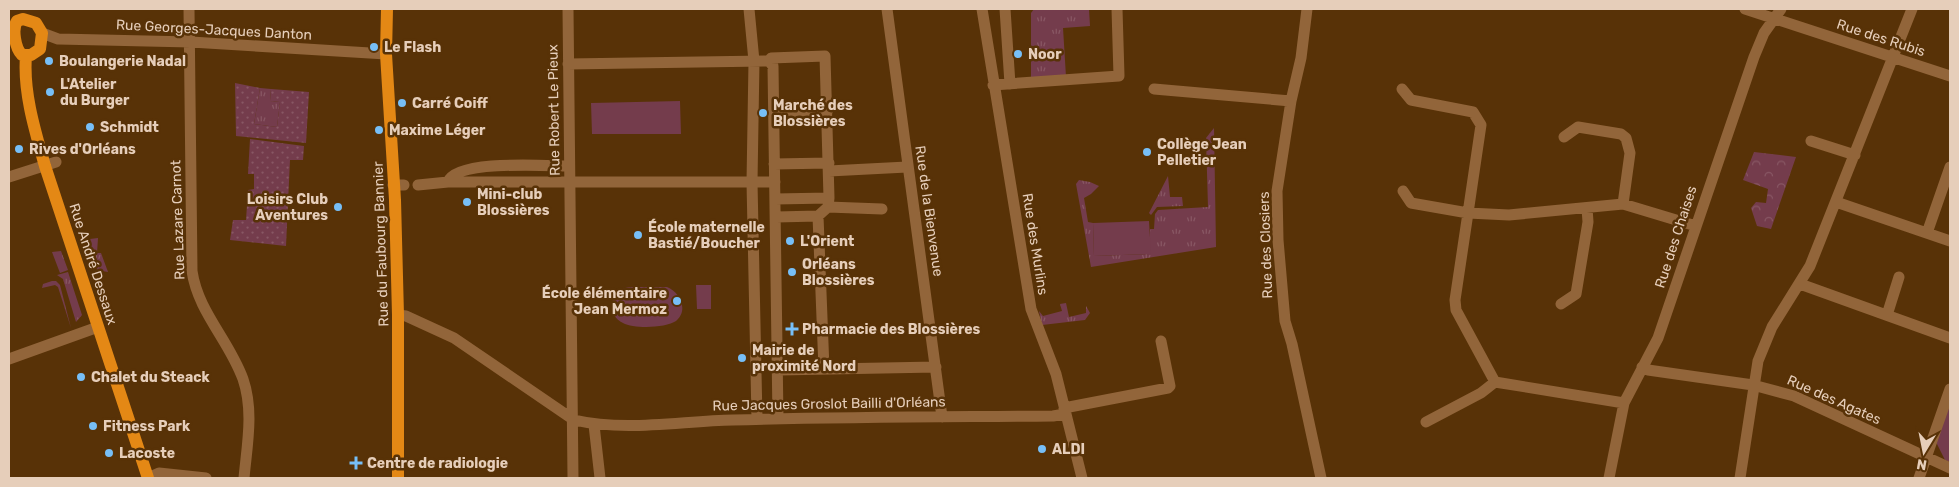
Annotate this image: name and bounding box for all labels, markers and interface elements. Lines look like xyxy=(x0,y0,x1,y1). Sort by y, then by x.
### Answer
street label: Rue Georges-Jacques Danton xyxy=(115,16,313,44)
street label: Rue des Rubis xyxy=(1835,16,1927,60)
place label: Le Flash xyxy=(384,39,441,56)
marker: Le Flash xyxy=(368,41,380,53)
street label: Rue Robert Le Pieux xyxy=(544,44,564,176)
place label: Noor xyxy=(1028,46,1062,63)
marker: Noor xyxy=(1012,48,1024,60)
place label: Boulangerie Nadal xyxy=(59,53,186,70)
marker: Boulangerie Nadal xyxy=(43,55,55,67)
place label: L'Atelier du Burger xyxy=(60,76,130,109)
marker: L'Atelier du Burger xyxy=(44,86,56,98)
place label: Carré Coiff xyxy=(412,95,488,112)
marker: Carré Coiff xyxy=(396,97,408,109)
place label: Marché des Blossières xyxy=(773,97,853,130)
marker: Marché des Blossières xyxy=(757,107,769,119)
place label: Schmidt xyxy=(100,119,159,136)
marker: Schmidt xyxy=(84,121,96,133)
place label: Maxime Léger xyxy=(389,122,486,139)
marker: Maxime Léger xyxy=(373,124,385,136)
place label: Collège Jean Pelletier xyxy=(1157,136,1247,169)
place label: Rives d'Orléans xyxy=(29,141,136,158)
marker: Rives d'Orléans xyxy=(13,143,25,155)
street label: Rue de la Bienvenue xyxy=(911,144,947,278)
marker: Collège Jean Pelletier xyxy=(1141,146,1153,158)
street label: Rue Lazare Carnot xyxy=(167,159,189,280)
street label: Rue du Faubourg Bannier xyxy=(370,160,392,327)
street label: Rue des Chaises xyxy=(1651,184,1701,290)
place label: Mini-club Blossières xyxy=(477,186,550,219)
place label: Loisirs Club Aventures xyxy=(247,191,328,224)
street label: Rue des Closiers xyxy=(1256,191,1276,299)
street label: Rue des Murlins xyxy=(1019,192,1051,296)
marker: Mini-club Blossières xyxy=(461,196,473,208)
street label: Rue André Dessaux xyxy=(65,201,121,327)
marker: Loisirs Club Aventures xyxy=(332,201,344,213)
place label: École maternelle Bastié/Boucher xyxy=(648,218,765,252)
marker: École maternelle Bastié/Boucher xyxy=(632,229,644,241)
place label: L'Orient xyxy=(800,233,855,250)
marker: L'Orient xyxy=(784,235,796,247)
place label: Orléans Blossières xyxy=(802,256,875,289)
marker: Orléans Blossières xyxy=(786,266,798,278)
place label: École élémentaire Jean Mermoz xyxy=(542,284,667,318)
marker: École élémentaire Jean Mermoz xyxy=(671,295,683,307)
place label: Pharmacie des Blossières xyxy=(802,321,981,338)
marker: Pharmacie des Blossières xyxy=(786,323,798,335)
place label: Mairie de proximité Nord xyxy=(752,342,856,375)
marker: Mairie de proximité Nord xyxy=(736,352,748,364)
place label: Chalet du Steack xyxy=(91,369,210,386)
marker: Chalet du Steack xyxy=(75,371,87,383)
street label: Rue des Agates xyxy=(1784,372,1884,428)
street label: Rue Jacques Groslot Bailli d'Orléans xyxy=(712,393,946,415)
place label: Fitness Park xyxy=(103,418,191,435)
marker: Fitness Park xyxy=(87,420,99,432)
north arrow xyxy=(1899,427,1949,477)
place label: ALDI xyxy=(1052,441,1085,458)
marker: ALDI xyxy=(1036,443,1048,455)
place label: Lacoste xyxy=(119,445,175,462)
marker: Lacoste xyxy=(103,447,115,459)
place label: Centre de radiologie xyxy=(367,455,508,472)
text: N xyxy=(1915,455,1928,474)
marker: Centre de radiologie xyxy=(349,456,363,470)

